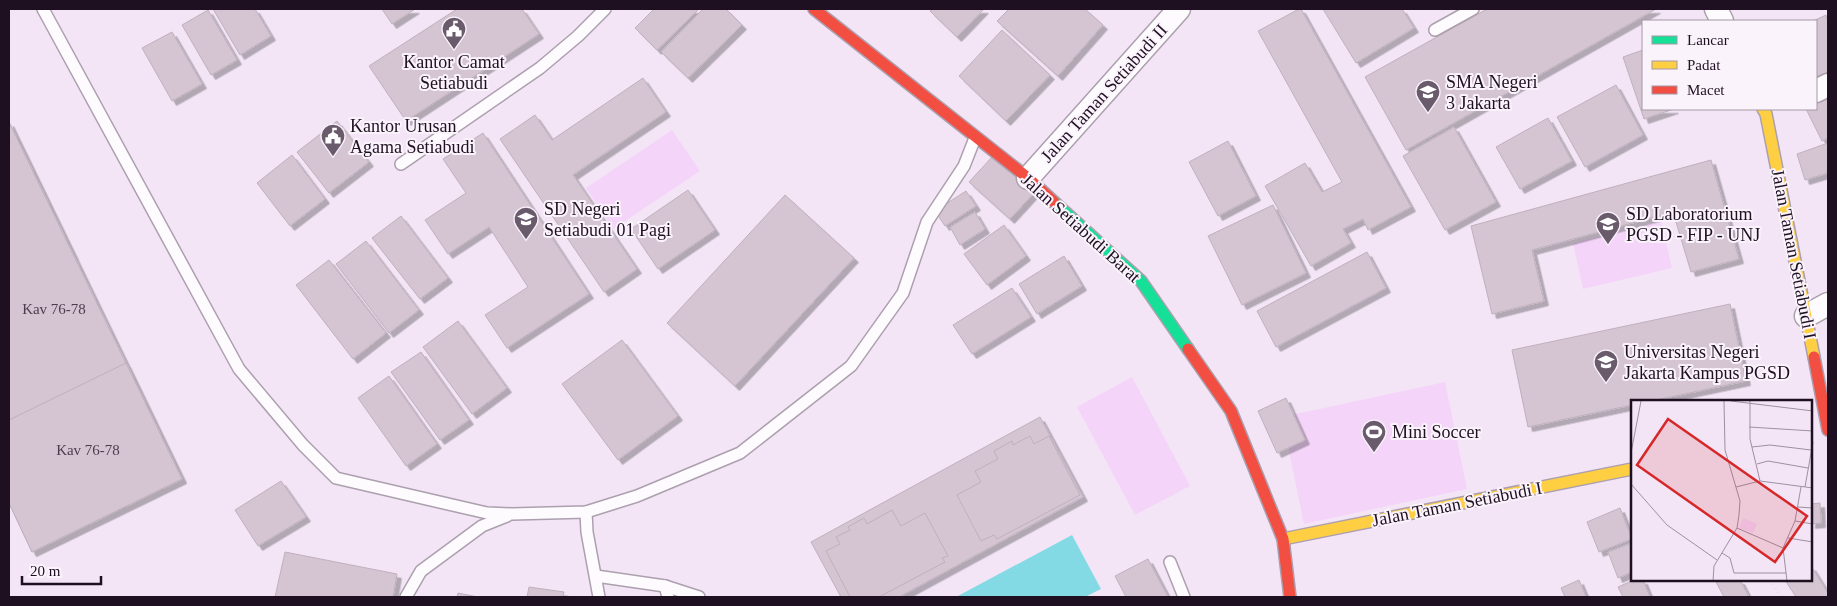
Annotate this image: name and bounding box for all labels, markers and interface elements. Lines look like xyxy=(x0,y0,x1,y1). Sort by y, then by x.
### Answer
public building icon: Kantor Camat Setiabudi xyxy=(441,16,467,50)
street label: Jalan Taman Setiabudi II xyxy=(1037,20,1171,166)
legend xyxy=(1642,20,1817,110)
text: Lancar xyxy=(1687,32,1729,48)
place label: Kantor Camat Setiabudi xyxy=(403,52,505,93)
text: Padat xyxy=(1687,57,1721,73)
place label: SMA Negeri 3 Jakarta xyxy=(1446,72,1538,113)
school or university icon: SMA Negeri 3 Jakarta xyxy=(1415,79,1441,113)
text: Macet xyxy=(1687,82,1725,98)
place label: Kantor Urusan Agama Setiabudi xyxy=(350,116,474,157)
public building icon: Kantor Urusan Agama Setiabudi xyxy=(320,123,346,157)
street label: Jalan Taman Setiabudi I xyxy=(1768,167,1820,341)
street label: Jalan Setiabudi Barat xyxy=(1017,169,1145,287)
place label: SD Negeri Setiabudi 01 Pagi xyxy=(544,199,671,240)
place label: SD Laboratorium PGSD - FIP - UNJ xyxy=(1626,204,1760,245)
school or university icon: SD Negeri Setiabudi 01 Pagi xyxy=(513,206,539,240)
school or university icon: SD Laboratorium PGSD - FIP - UNJ xyxy=(1595,211,1621,245)
house number: Kav 76-78 xyxy=(22,301,86,317)
place label: Universitas Negeri Jakarta Kampus PGSD xyxy=(1624,342,1790,383)
school or university icon: Universitas Negeri Jakarta Kampus PGSD xyxy=(1593,349,1619,383)
inset map xyxy=(1631,400,1812,581)
sports icon: Mini Soccer xyxy=(1361,419,1387,453)
place label: Mini Soccer xyxy=(1392,422,1480,442)
house number: Kav 76-78 xyxy=(56,442,120,458)
street label: Jalan Taman Setiabudi I xyxy=(1370,478,1544,530)
scale bar xyxy=(22,554,101,586)
text: 20 m xyxy=(30,563,61,579)

